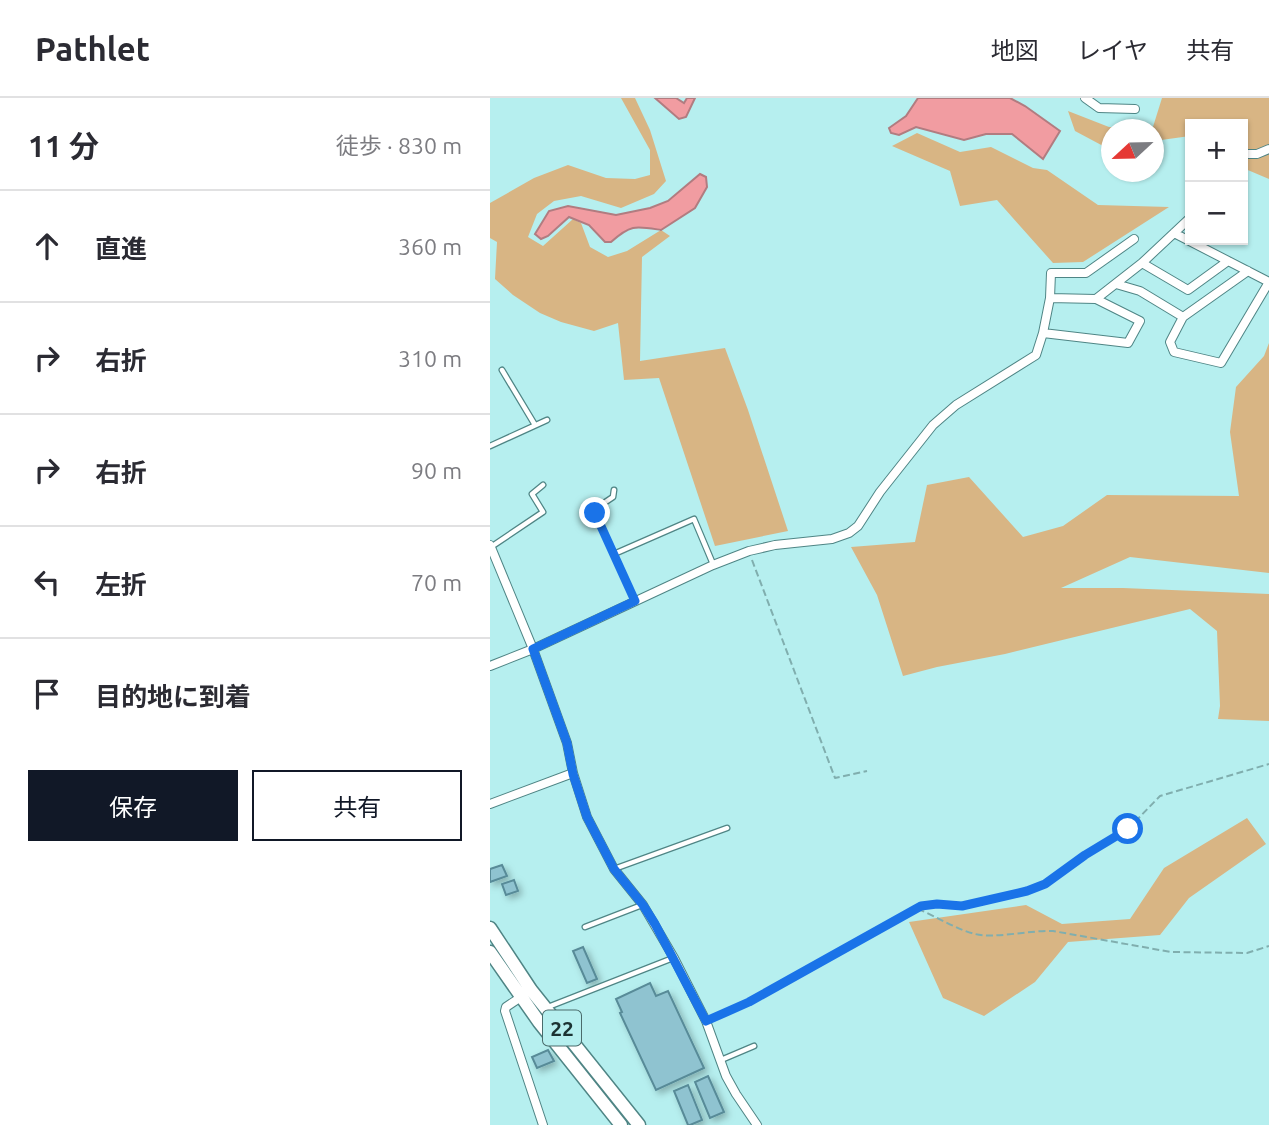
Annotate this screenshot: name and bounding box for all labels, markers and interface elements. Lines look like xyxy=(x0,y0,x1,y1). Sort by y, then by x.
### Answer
text: Pathlet xyxy=(35,30,150,67)
text: 地図 xyxy=(991,37,1039,64)
text: レイヤ xyxy=(1077,37,1148,64)
text: 共有 xyxy=(1186,37,1234,64)
north arrow xyxy=(1101,119,1164,182)
map controls xyxy=(1185,119,1248,245)
button: + xyxy=(1185,119,1248,182)
text: 11 分 xyxy=(28,129,99,163)
text: 徒歩 · 830 m xyxy=(336,133,462,158)
button: − xyxy=(1185,182,1248,245)
icon: ahead xyxy=(28,227,66,265)
text: 直進 xyxy=(95,234,147,263)
text: 360 m xyxy=(398,234,462,259)
icon: right xyxy=(28,339,66,377)
text: 右折 xyxy=(95,346,147,375)
text: 310 m xyxy=(398,346,462,371)
icon: right xyxy=(28,451,66,489)
text: 右折 xyxy=(95,458,147,487)
text: 90 m xyxy=(411,458,462,483)
route end xyxy=(579,497,610,528)
icon: left xyxy=(28,563,66,601)
text: 左折 xyxy=(95,570,147,599)
text: 70 m xyxy=(411,570,462,595)
icon: arrive xyxy=(28,675,66,713)
text: 目的地に到着 xyxy=(95,682,251,711)
button: 保存 xyxy=(28,770,238,841)
button: 共有 xyxy=(252,770,462,841)
route start xyxy=(1112,813,1143,844)
road number: 22 xyxy=(543,1010,581,1046)

